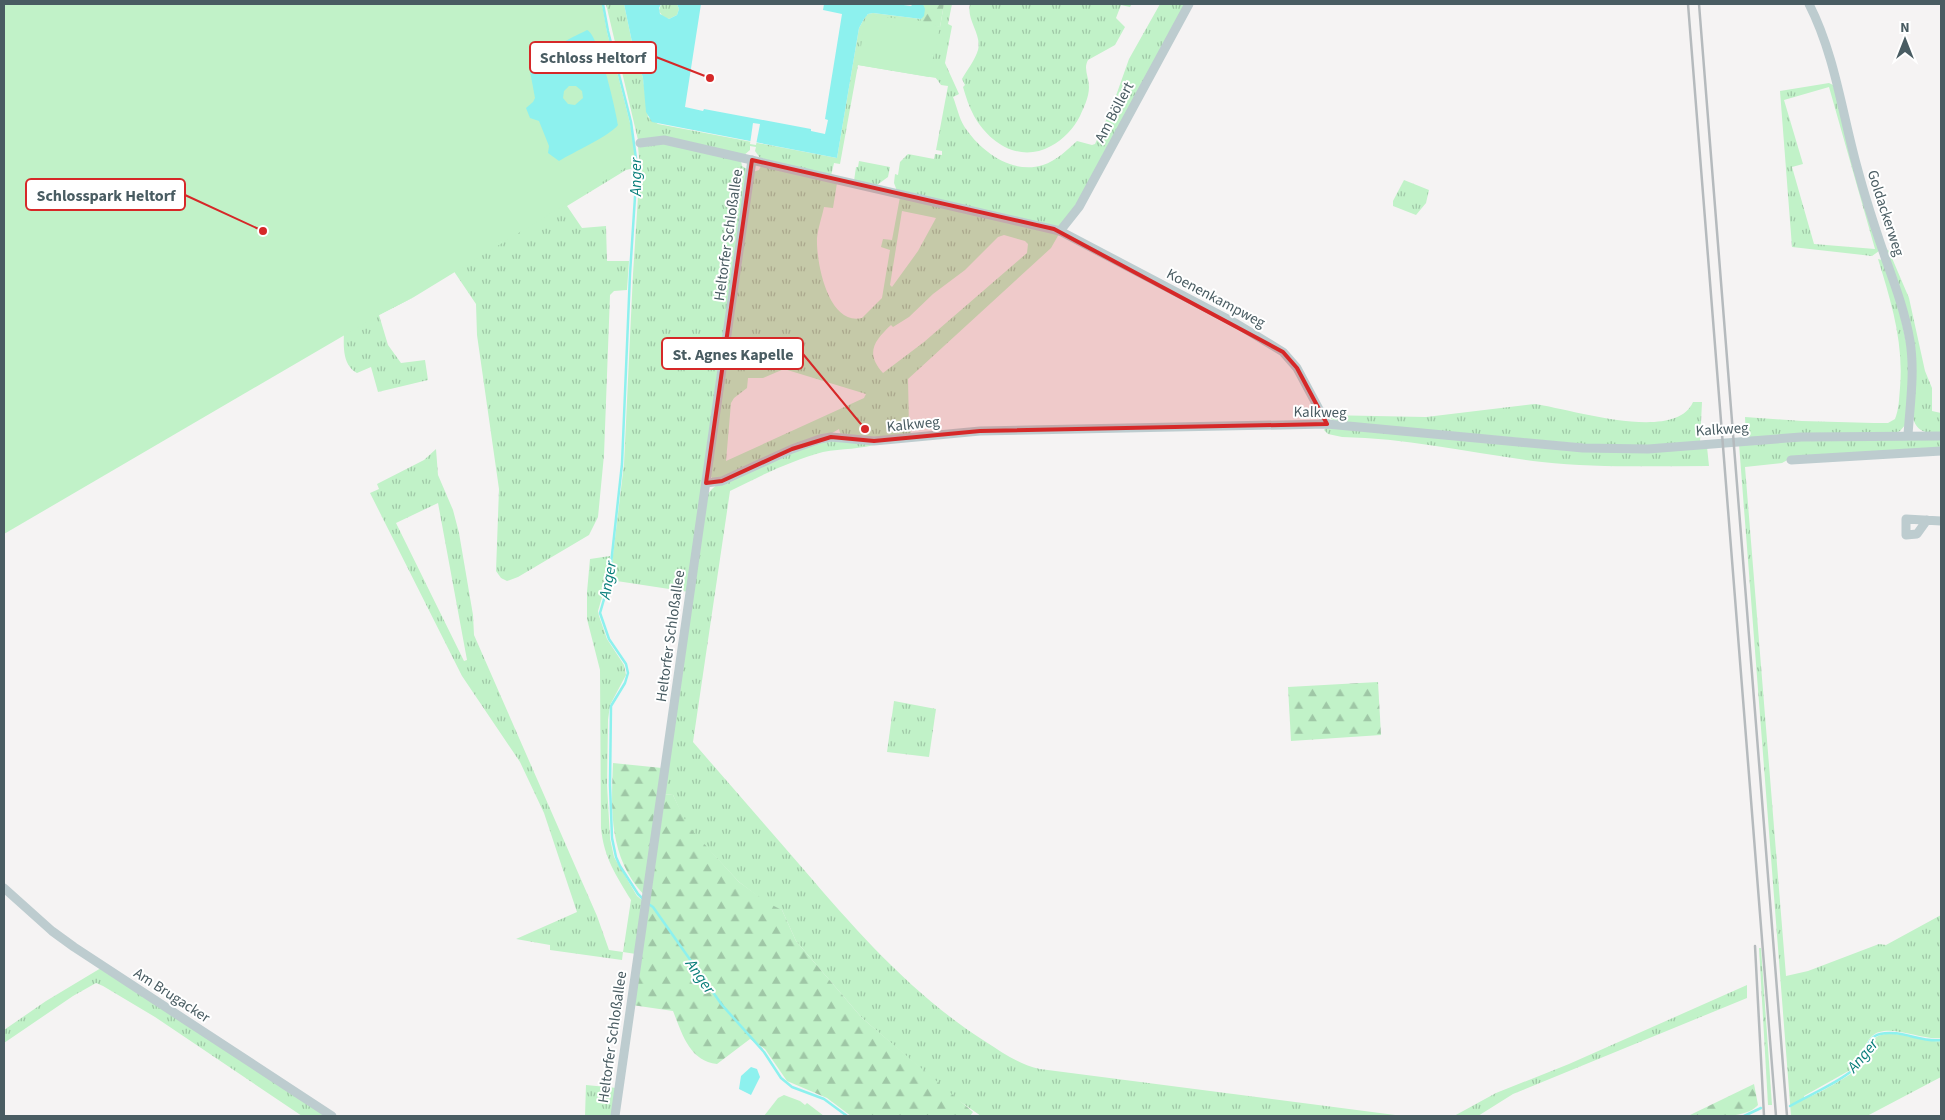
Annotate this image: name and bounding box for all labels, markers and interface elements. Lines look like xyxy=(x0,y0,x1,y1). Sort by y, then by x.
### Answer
north arrow xyxy=(1880,15,1930,65)
text: N xyxy=(1900,18,1910,38)
callout: Schloss Heltorf xyxy=(530,42,656,73)
text: Schloss Heltorf xyxy=(540,47,647,69)
street label: Am Böllert xyxy=(1090,78,1139,146)
water label: Anger xyxy=(625,156,647,197)
street label: Goldackerweg xyxy=(1862,167,1909,259)
street label: Heltorfer Schloßallee xyxy=(709,168,748,302)
callout: Schlosspark Heltorf xyxy=(26,179,185,210)
text: Schlosspark Heltorf xyxy=(36,185,176,207)
street label: Koenenkampweg xyxy=(1163,264,1269,334)
callout: St. Agnes Kapelle xyxy=(662,338,803,369)
text: St. Agnes Kapelle xyxy=(673,344,793,366)
street label: Kalkweg xyxy=(1293,402,1347,423)
street label: Kalkweg xyxy=(886,411,941,438)
street label: Kalkweg xyxy=(1695,417,1750,442)
water label: Anger xyxy=(594,558,622,602)
street label: Heltorfer Schloßallee xyxy=(651,569,690,703)
water label: Anger xyxy=(680,954,721,1000)
street label: Am Brugacker xyxy=(129,963,215,1028)
street label: Heltorfer Schloßallee xyxy=(593,970,632,1104)
water label: Anger xyxy=(1841,1033,1884,1078)

